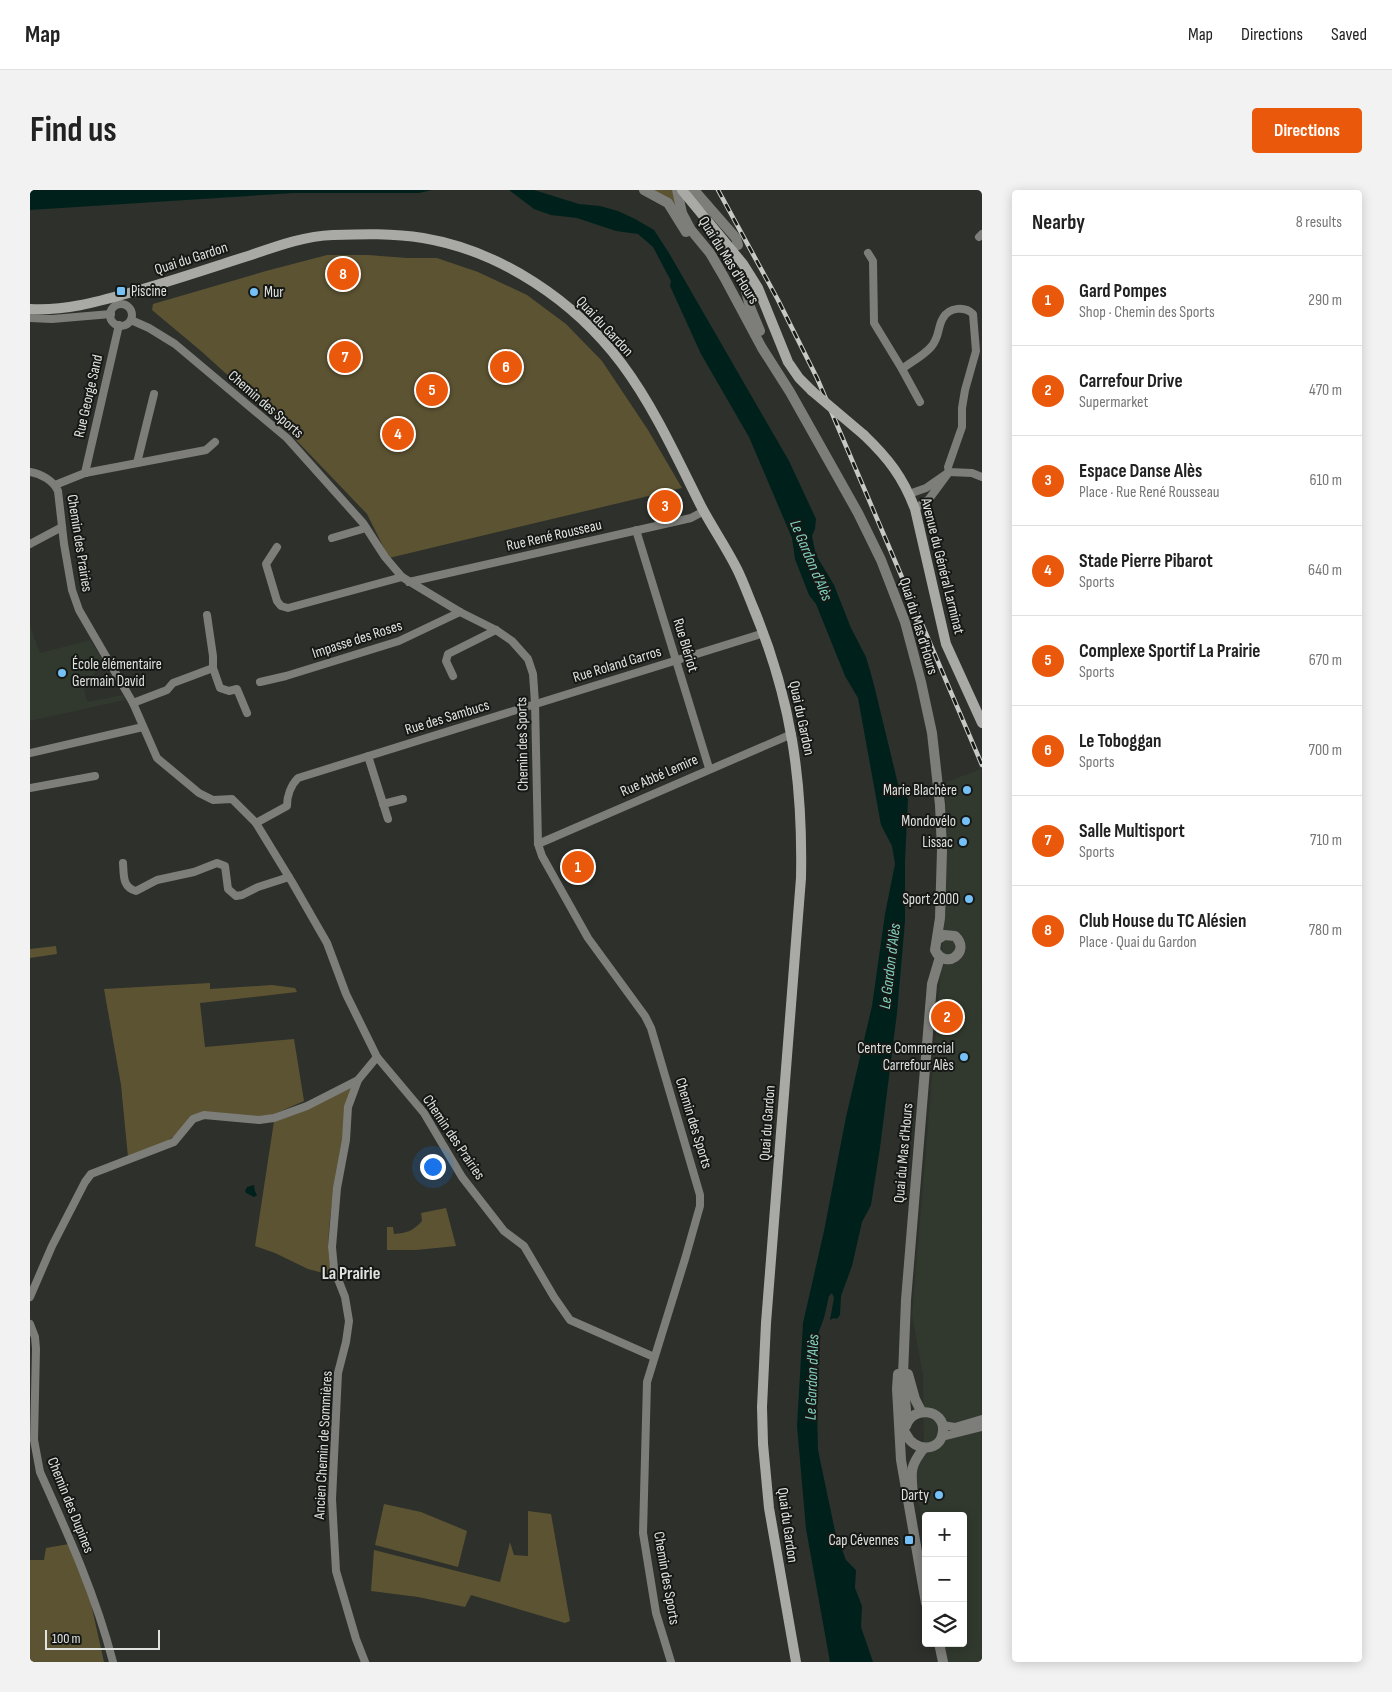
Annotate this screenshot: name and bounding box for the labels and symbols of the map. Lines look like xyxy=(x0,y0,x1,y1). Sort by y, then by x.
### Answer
street label: Quai du Mas d'Hours xyxy=(694,213,763,308)
street label: Quai du Gardon xyxy=(152,238,230,279)
pin: 8 xyxy=(327,255,359,293)
place label: Piscine xyxy=(131,282,167,301)
place label: Mur xyxy=(264,283,284,302)
marker: Piscine xyxy=(115,285,127,297)
marker: Mur xyxy=(248,286,260,298)
street label: Quai du Gardon xyxy=(572,292,637,360)
pin: 7 xyxy=(329,338,361,376)
pin: 6 xyxy=(490,348,522,386)
street label: Rue George Sand xyxy=(70,353,107,439)
street label: Chemin des Sports xyxy=(224,366,307,442)
pin: 5 xyxy=(416,371,448,409)
pin: 4 xyxy=(382,415,414,453)
pin: 3 xyxy=(649,487,681,525)
street label: Chemin des Prairies xyxy=(62,493,97,593)
street label: Avenue du Général Larminat xyxy=(916,495,969,637)
street label: Rue René Rousseau xyxy=(505,515,604,556)
water label: Le Gardon d'Alès xyxy=(785,517,836,604)
street label: Quai du Mas d'Hours xyxy=(895,575,942,677)
street label: Impasse des Roses xyxy=(310,616,405,663)
street label: Rue Blériot xyxy=(668,616,703,675)
street label: Rue Roland Garros xyxy=(571,642,664,687)
place label: École élémentaire Germain David xyxy=(72,655,162,691)
marker: École élémentaire Germain David xyxy=(56,667,68,679)
street label: Quai du Gardon xyxy=(784,679,819,757)
street label: Rue des Sambucs xyxy=(403,696,492,739)
street label: Chemin des Sports xyxy=(512,697,533,791)
street label: Rue Abbé Lemire xyxy=(617,750,701,801)
place label: Marie Blachère xyxy=(883,781,957,800)
marker: Marie Blachère xyxy=(961,784,973,796)
place label: Mondovélo xyxy=(901,812,956,831)
marker: Mondovélo xyxy=(960,815,972,827)
place label: Lissac xyxy=(922,833,953,852)
marker: Lissac xyxy=(957,836,969,848)
pin: 1 xyxy=(562,848,594,886)
place label: Sport 2000 xyxy=(902,890,959,909)
marker: Sport 2000 xyxy=(963,893,975,905)
water label: Le Gardon d'Alès xyxy=(876,922,905,1010)
pin: 2 xyxy=(931,998,963,1036)
place label: Centre Commercial Carrefour Alès xyxy=(857,1039,954,1075)
marker: Centre Commercial Carrefour Alès xyxy=(958,1051,970,1063)
street label: Chemin des Sports xyxy=(671,1075,716,1171)
street label: Quai du Gardon xyxy=(755,1085,780,1161)
street label: Chemin des Prairies xyxy=(418,1091,489,1183)
street label: Quai du Mas d'Hours xyxy=(890,1102,917,1204)
your location xyxy=(420,1154,446,1180)
district label: La Prairie xyxy=(322,1263,380,1284)
water label: Le Gardon d'Alès xyxy=(802,1333,824,1420)
street label: Ancien Chemin de Sommières xyxy=(310,1370,337,1521)
street label: Chemin des Dupines xyxy=(43,1455,98,1556)
street label: Quai du Gardon xyxy=(773,1486,802,1564)
place label: Darty xyxy=(901,1486,929,1505)
marker: Darty xyxy=(933,1489,945,1501)
street label: Chemin des Sports xyxy=(649,1530,684,1626)
place label: Cap Cévennes xyxy=(829,1531,899,1550)
marker: Cap Cévennes xyxy=(903,1534,915,1546)
scale bar xyxy=(45,1627,160,1650)

